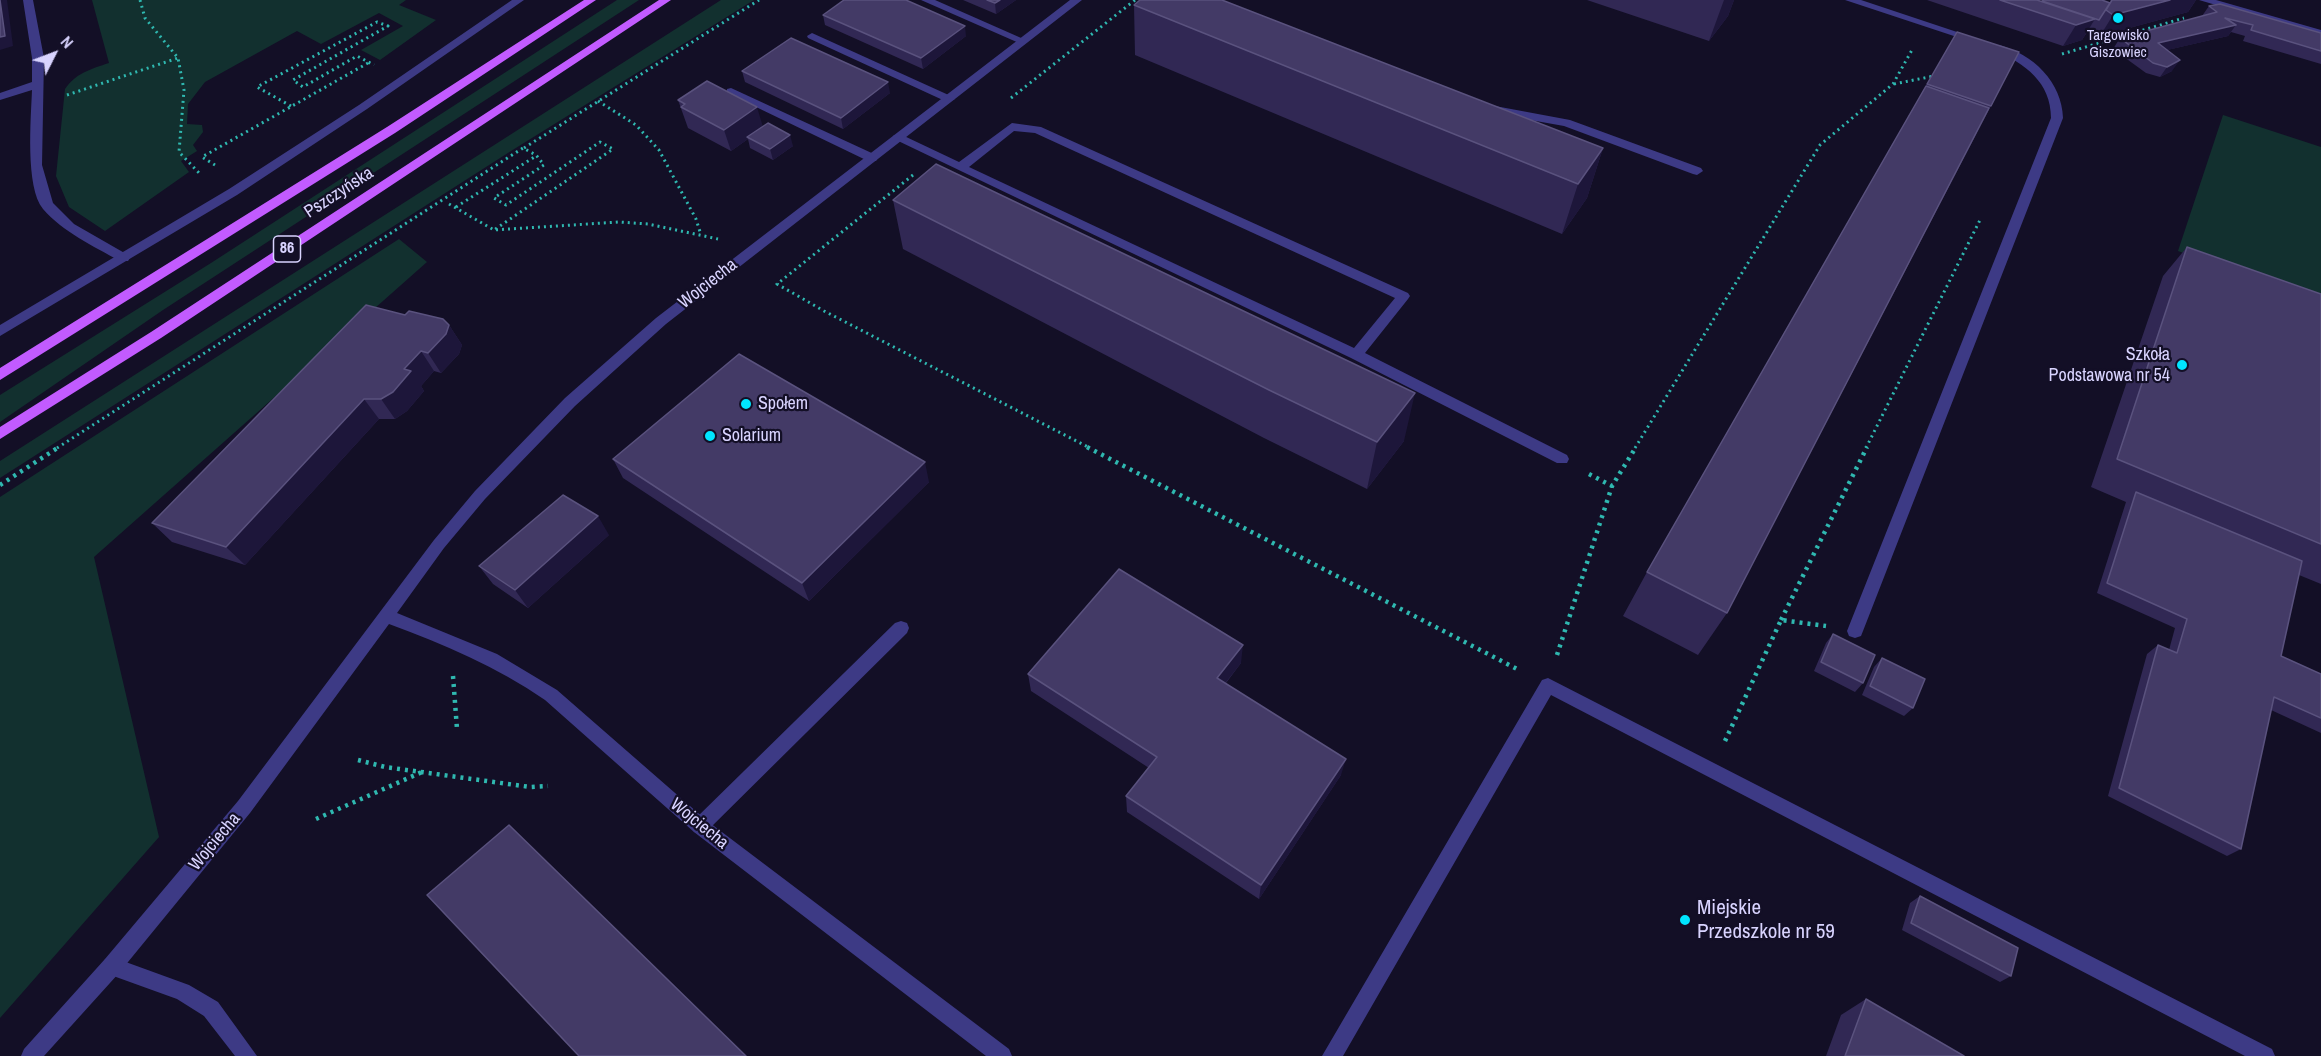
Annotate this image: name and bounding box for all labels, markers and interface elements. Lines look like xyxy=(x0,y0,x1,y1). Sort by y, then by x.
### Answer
marker: Targowisko Giszowiec xyxy=(2111,11,2125,25)
north arrow xyxy=(24,24,84,84)
place label: Targowisko Giszowiec xyxy=(2087,27,2149,62)
text: N xyxy=(56,31,79,53)
street label: Pszczyńska xyxy=(300,163,378,223)
road number: 86 xyxy=(274,236,300,262)
street label: Wojciecha xyxy=(674,254,742,314)
place label: Szkoła Podstawowa nr 54 xyxy=(2049,344,2170,386)
marker: Szkoła Podstawowa nr 54 xyxy=(2175,358,2189,372)
place label: Społem xyxy=(758,393,808,415)
marker: Społem xyxy=(739,397,753,411)
place label: Solarium xyxy=(722,425,781,447)
marker: Solarium xyxy=(703,429,717,443)
street label: Wojciecha xyxy=(666,794,732,854)
street label: Wojciecha xyxy=(185,809,245,875)
place label: Miejskie Przedszkole nr 59 xyxy=(1697,895,1835,945)
marker: Miejskie Przedszkole nr 59 xyxy=(1678,913,1692,927)

